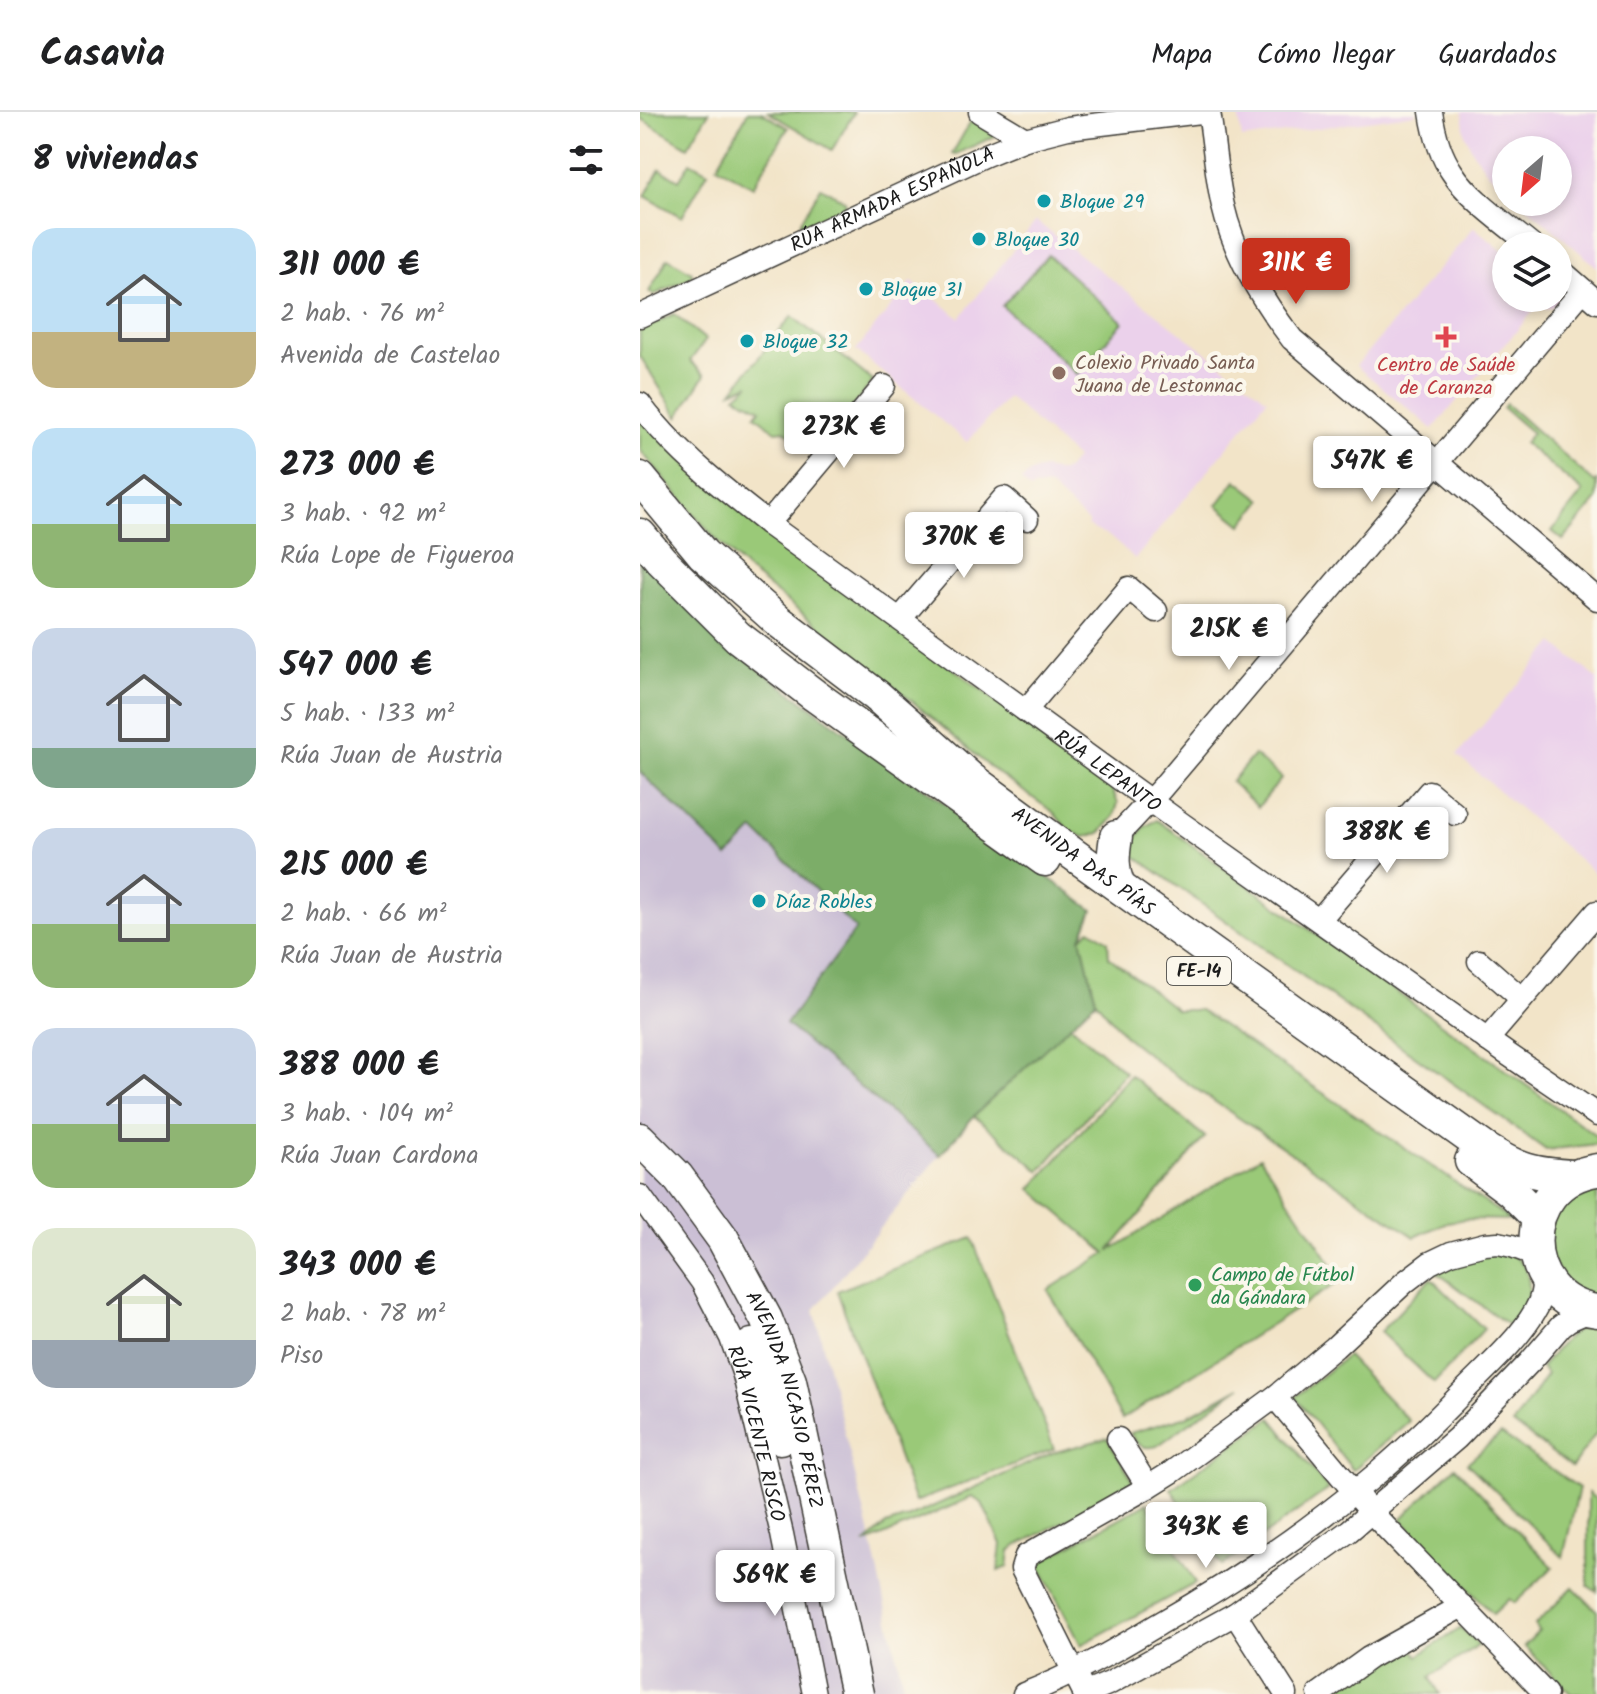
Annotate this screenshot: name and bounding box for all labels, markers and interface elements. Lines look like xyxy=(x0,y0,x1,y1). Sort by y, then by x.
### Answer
text: Casavia xyxy=(40,25,165,85)
text: Mapa xyxy=(1151,33,1213,78)
text: Cómo llegar xyxy=(1257,33,1394,78)
text: Guardados xyxy=(1438,33,1557,78)
text: 8 viviendas xyxy=(32,133,199,187)
north arrow xyxy=(1492,136,1572,216)
map controls xyxy=(1492,136,1572,312)
icon: filters xyxy=(564,138,608,182)
street label: RÚA ARMADA ESPAÑOLA xyxy=(785,139,1000,262)
place label: Bloque 29 xyxy=(1060,187,1144,219)
marker: Bloque 29 xyxy=(1035,192,1053,210)
place label: Bloque 30 xyxy=(995,225,1079,257)
marker: Bloque 30 xyxy=(970,230,988,248)
button: layers xyxy=(1492,232,1572,312)
pin: 311K € xyxy=(1231,238,1361,306)
text: 311 000 € xyxy=(280,239,419,293)
text: 311K € xyxy=(1260,243,1332,285)
icon: home xyxy=(96,260,192,356)
place label: Bloque 31 xyxy=(882,275,963,307)
marker: Bloque 31 xyxy=(857,280,875,298)
text: 2 hab. · 76 m² xyxy=(280,293,444,335)
marker: Centro de Saúde de Caranza xyxy=(1435,326,1457,348)
place label: Bloque 32 xyxy=(763,327,849,359)
marker: Bloque 32 xyxy=(738,332,756,350)
text: Avenida de Castelao xyxy=(280,335,500,377)
place label: Colexio Privado Santa Juana de Lestonnac xyxy=(1075,348,1255,403)
place label: Centro de Saúde de Caranza xyxy=(1377,350,1515,405)
marker: Colexio Privado Santa Juana de Lestonnac xyxy=(1050,364,1068,382)
pin: 273K € xyxy=(779,402,909,470)
text: 273K € xyxy=(802,407,886,449)
pin: 547K € xyxy=(1307,436,1437,504)
text: 273 000 € xyxy=(280,439,435,493)
text: 547K € xyxy=(1331,441,1413,483)
icon: home xyxy=(96,460,192,556)
text: 3 hab. · 92 m² xyxy=(280,493,445,535)
pin: 370K € xyxy=(899,512,1029,580)
text: 370K € xyxy=(923,517,1005,559)
text: Rúa Lope de Figueroa xyxy=(280,535,515,577)
pin: 215K € xyxy=(1164,604,1294,672)
text: 215K € xyxy=(1190,609,1268,651)
text: 547 000 € xyxy=(280,639,432,693)
icon: home xyxy=(96,660,192,756)
text: 5 hab. · 133 m² xyxy=(280,693,454,735)
street label: RÚA LEPANTO xyxy=(1047,722,1167,822)
text: Rúa Juan de Austria xyxy=(280,735,503,777)
street label: AVENIDA DAS PÍAS xyxy=(1004,799,1161,926)
pin: 388K € xyxy=(1322,807,1452,875)
text: 388K € xyxy=(1343,812,1431,854)
text: 215 000 € xyxy=(280,839,427,893)
icon: home xyxy=(96,860,192,956)
place label: Díaz Robles xyxy=(775,887,873,919)
marker: Díaz Robles xyxy=(750,892,768,910)
text: 2 hab. · 66 m² xyxy=(280,893,447,935)
text: Rúa Juan de Austria xyxy=(280,935,503,977)
road number: FE-14 xyxy=(1167,957,1231,985)
text: 388 000 € xyxy=(280,1039,439,1093)
icon: home xyxy=(96,1060,192,1156)
text: 3 hab. · 104 m² xyxy=(280,1093,453,1135)
text: Rúa Juan Cardona xyxy=(280,1135,479,1177)
text: 343 000 € xyxy=(280,1239,436,1293)
icon: home xyxy=(96,1260,192,1356)
place label: Campo de Fútbol da Gándara xyxy=(1211,1260,1354,1315)
marker: Campo de Fútbol da Gándara xyxy=(1186,1276,1204,1294)
street label: AVENIDA NICASIO PÉREZ xyxy=(736,1285,831,1512)
text: 2 hab. · 78 m² xyxy=(280,1293,445,1335)
text: Piso xyxy=(280,1335,323,1377)
street label: RÚA VICENTE RISCO xyxy=(717,1341,793,1525)
pin: 343K € xyxy=(1141,1502,1271,1570)
text: 343K € xyxy=(1164,1507,1248,1549)
pin: 569K € xyxy=(710,1550,840,1618)
text: 569K € xyxy=(734,1555,816,1597)

